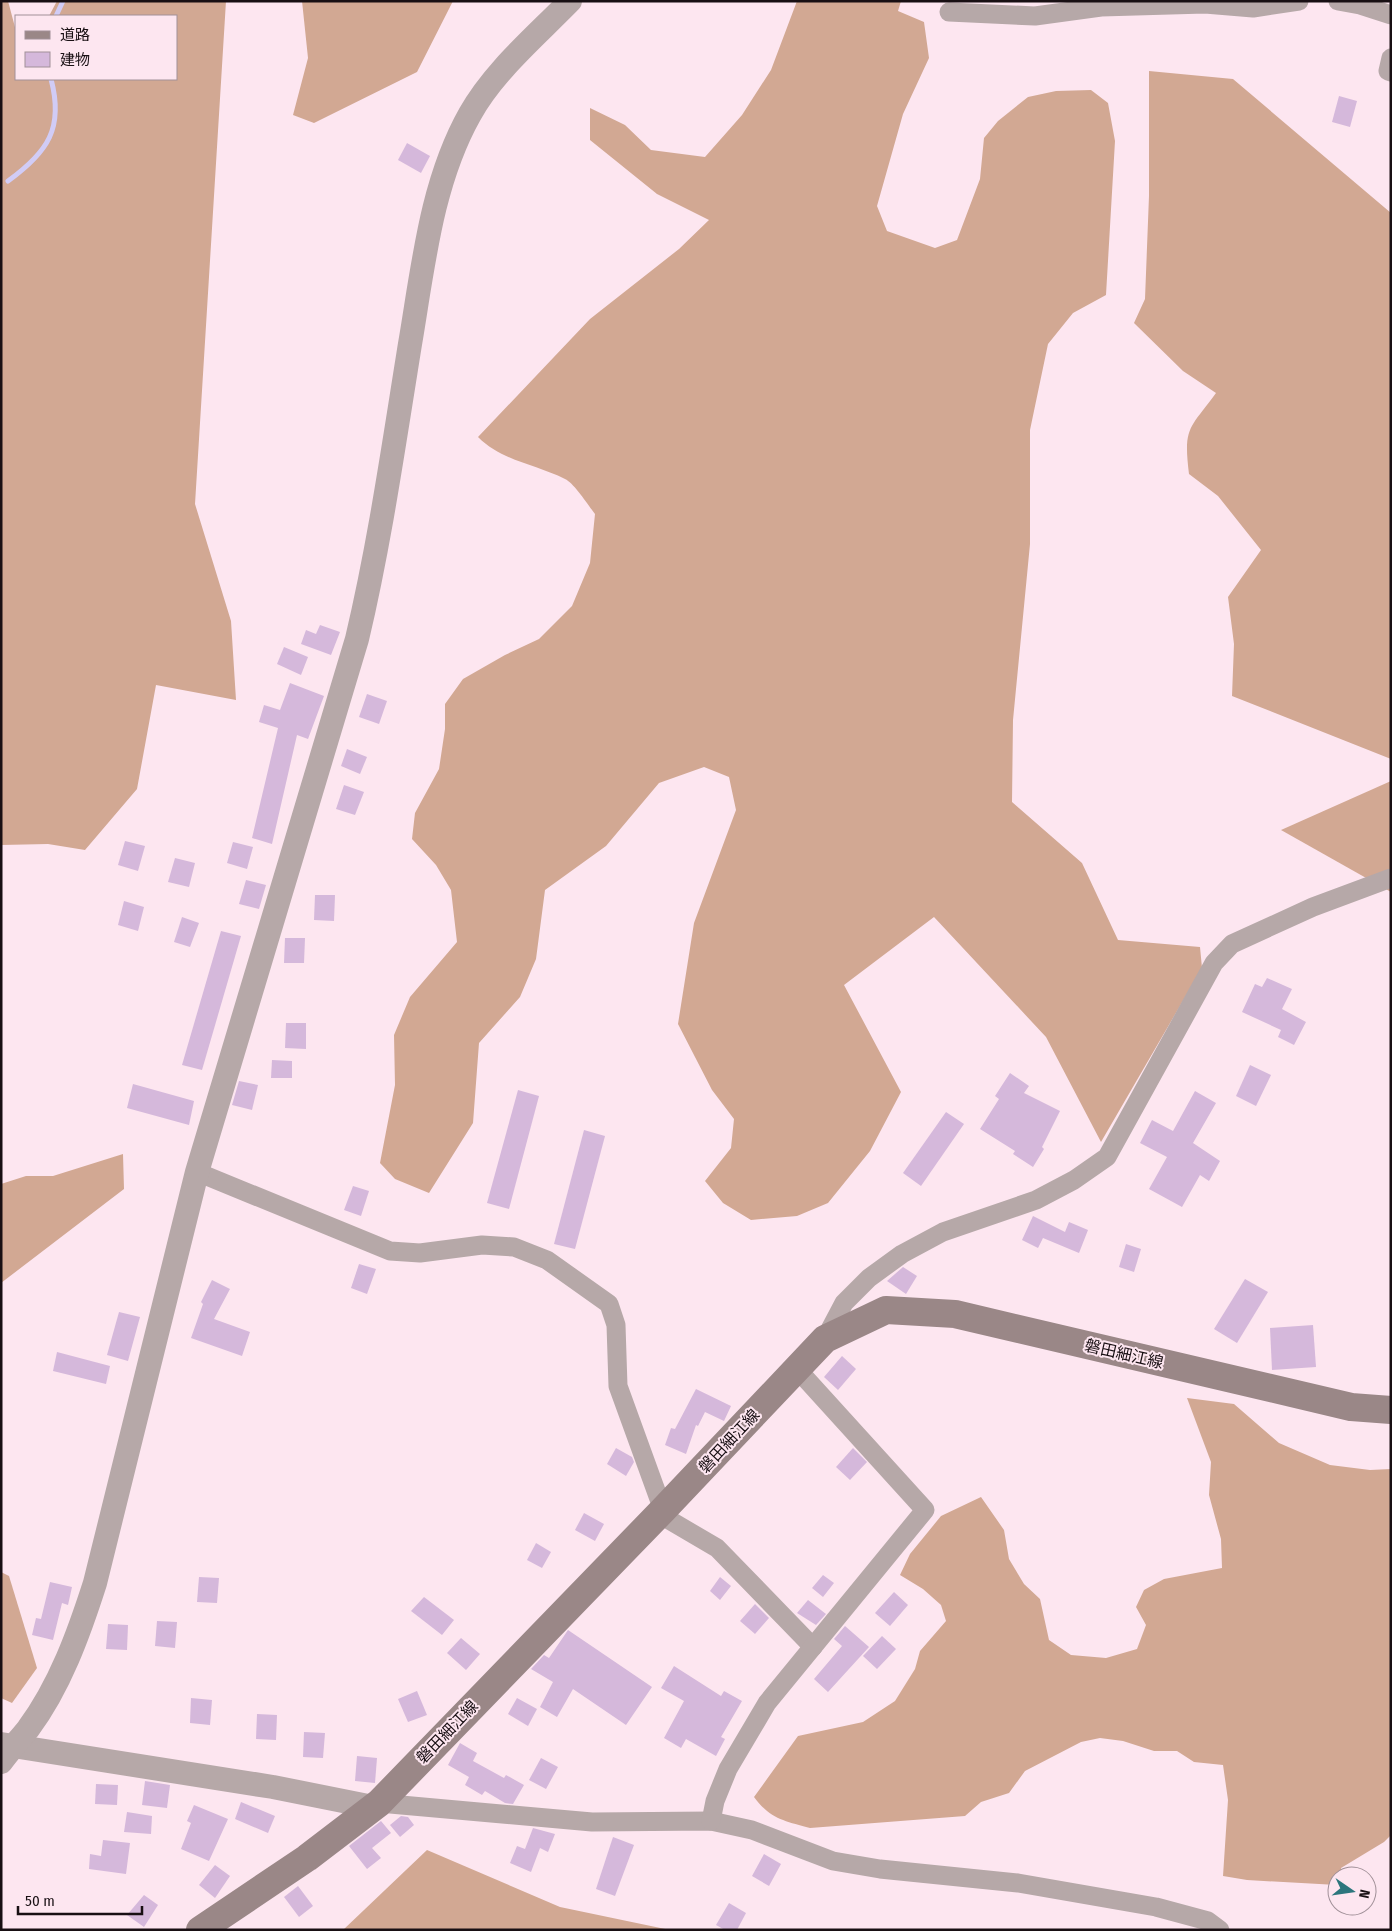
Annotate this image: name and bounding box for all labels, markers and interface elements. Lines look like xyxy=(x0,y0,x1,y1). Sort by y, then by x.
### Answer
legend xyxy=(15,15,178,80)
text: 道路 xyxy=(60,26,90,44)
text: 建物 xyxy=(60,51,90,69)
street label: 磐田細江線 xyxy=(1083,1336,1165,1372)
street label: 磐田細江線 xyxy=(695,1405,763,1477)
street label: 磐田細江線 xyxy=(412,1697,482,1767)
north arrow xyxy=(1327,1866,1377,1916)
scale bar xyxy=(18,1884,141,1916)
text: N xyxy=(1355,1888,1373,1900)
text: 50 m xyxy=(25,1892,55,1910)

